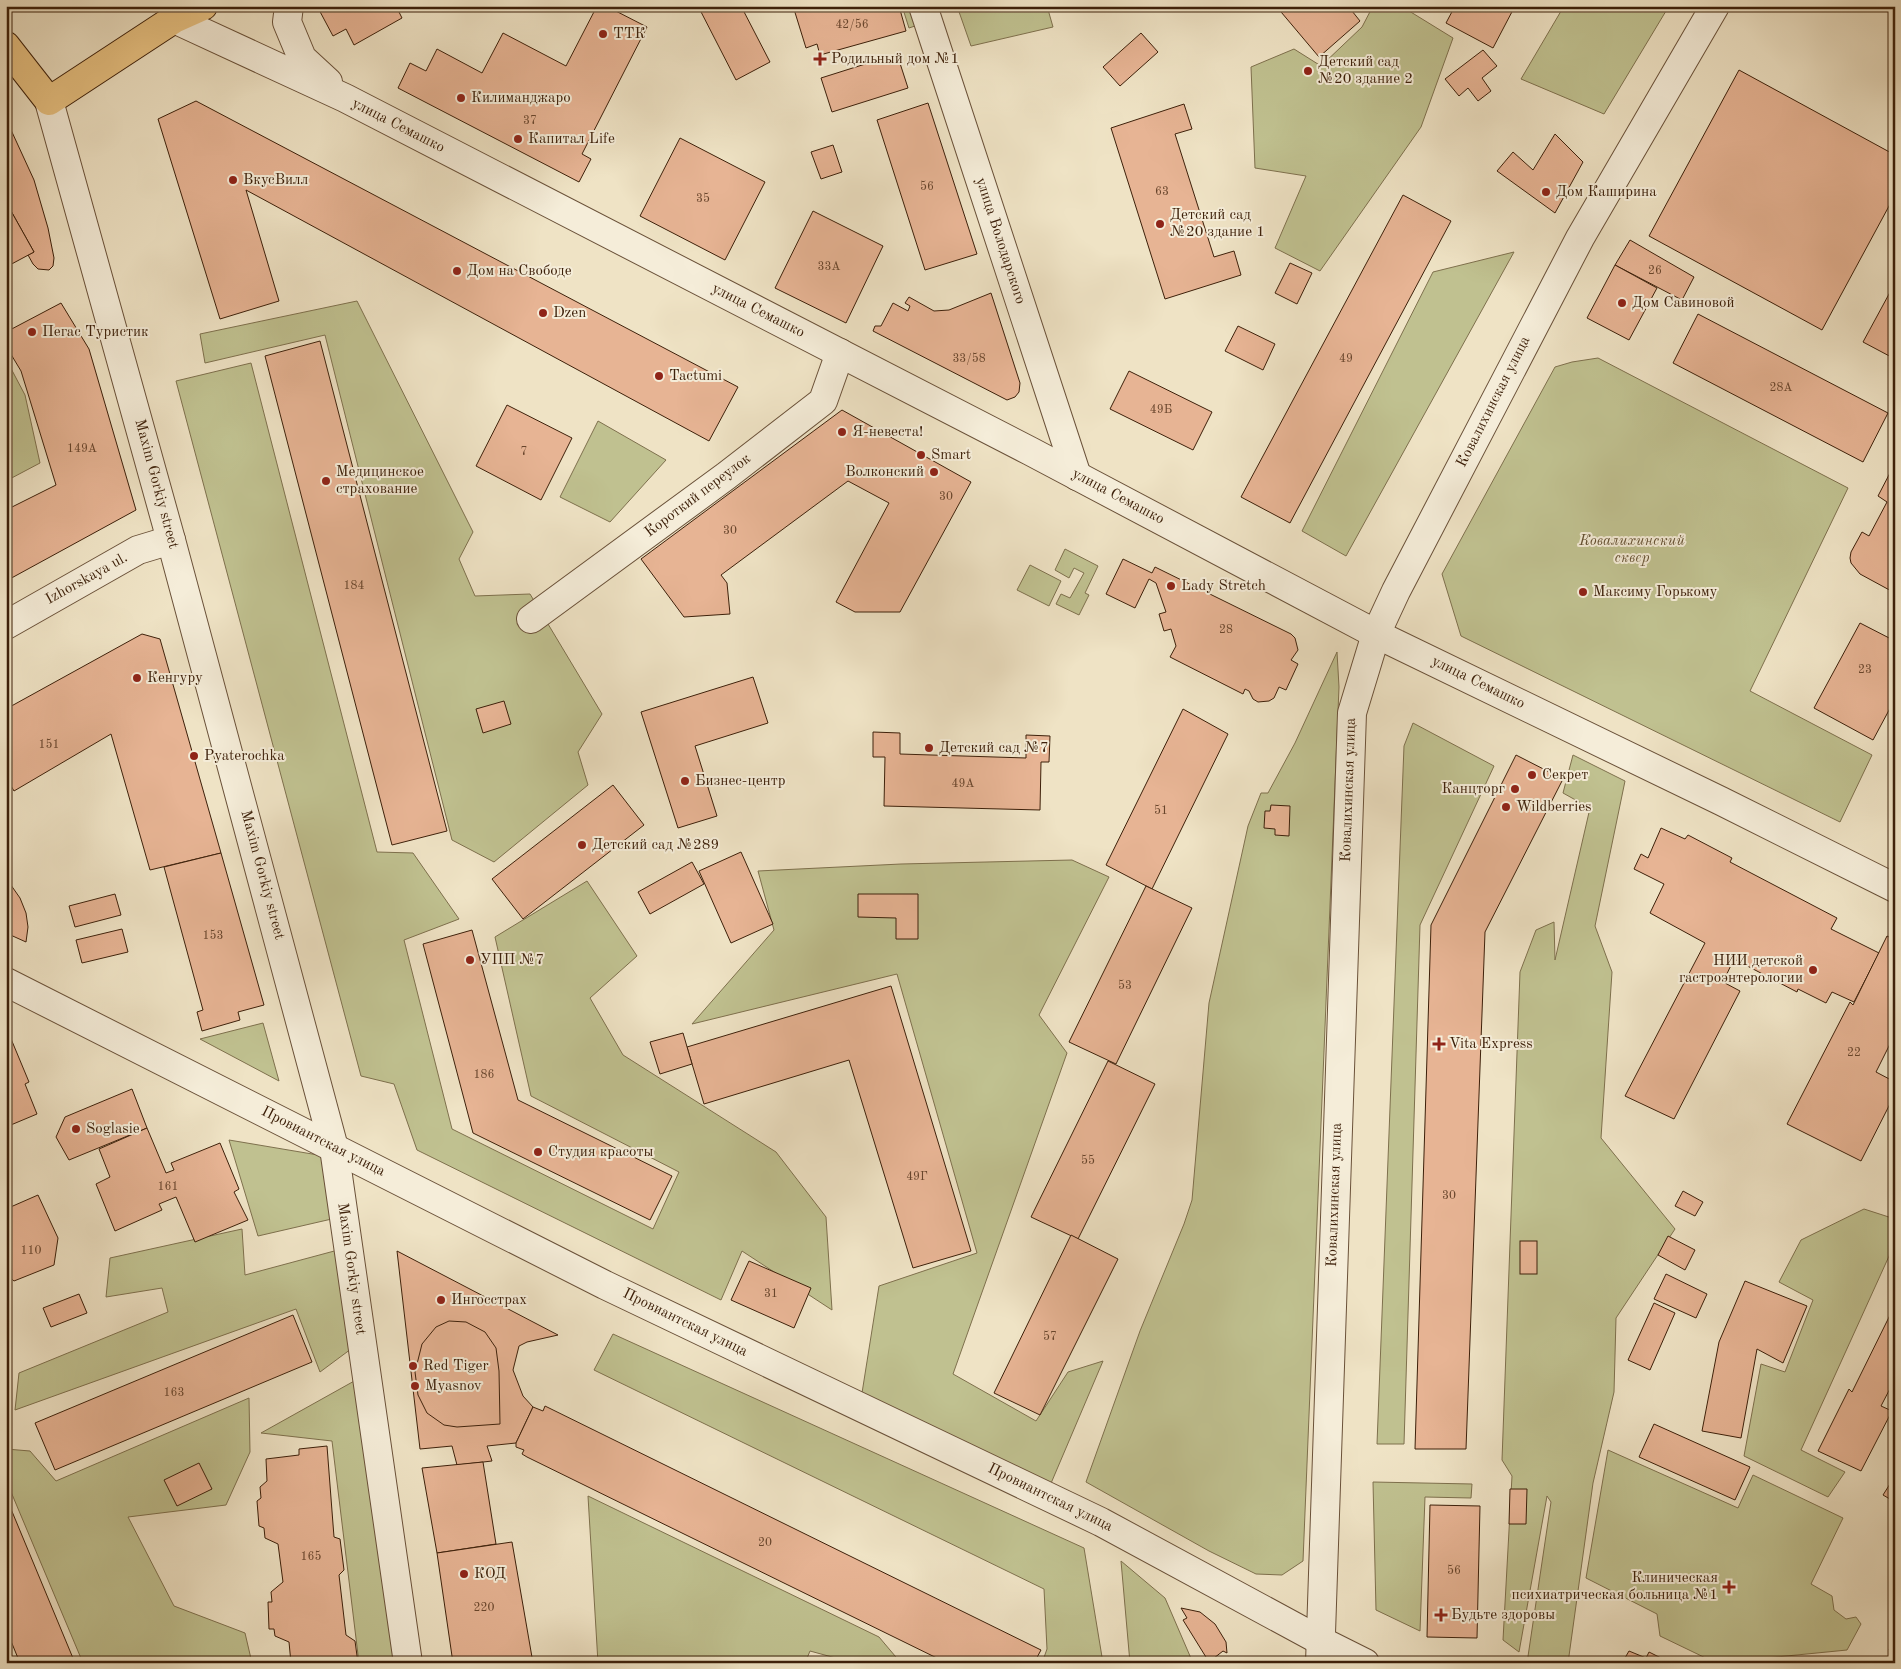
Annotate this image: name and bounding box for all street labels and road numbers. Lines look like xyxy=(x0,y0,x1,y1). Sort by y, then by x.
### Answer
street label: улица Семашко xyxy=(349,96,447,156)
street label: улица Володарского xyxy=(972,176,1028,306)
street label: улица Семашко xyxy=(709,281,807,341)
street label: Ковалихинская улица xyxy=(1455,334,1534,470)
street label: Maxim Gorkiy street xyxy=(132,418,180,550)
street label: Короткий переулок xyxy=(642,451,754,540)
street label: улица Семашко xyxy=(1069,466,1167,528)
street label: Izhorskaya ul. xyxy=(44,550,130,608)
street label: улица Семашко xyxy=(1429,654,1527,712)
street label: Ковалихинская улица xyxy=(1339,717,1359,862)
street label: Maxim Gorkiy street xyxy=(238,809,286,941)
street label: Провиантская улица xyxy=(259,1104,388,1180)
street label: Ковалихинская улица xyxy=(1325,1122,1345,1267)
street label: Maxim Gorkiy street xyxy=(334,1202,368,1336)
street label: Провиантская улица xyxy=(620,1286,750,1360)
street label: Провиантская улица xyxy=(985,1461,1115,1535)

